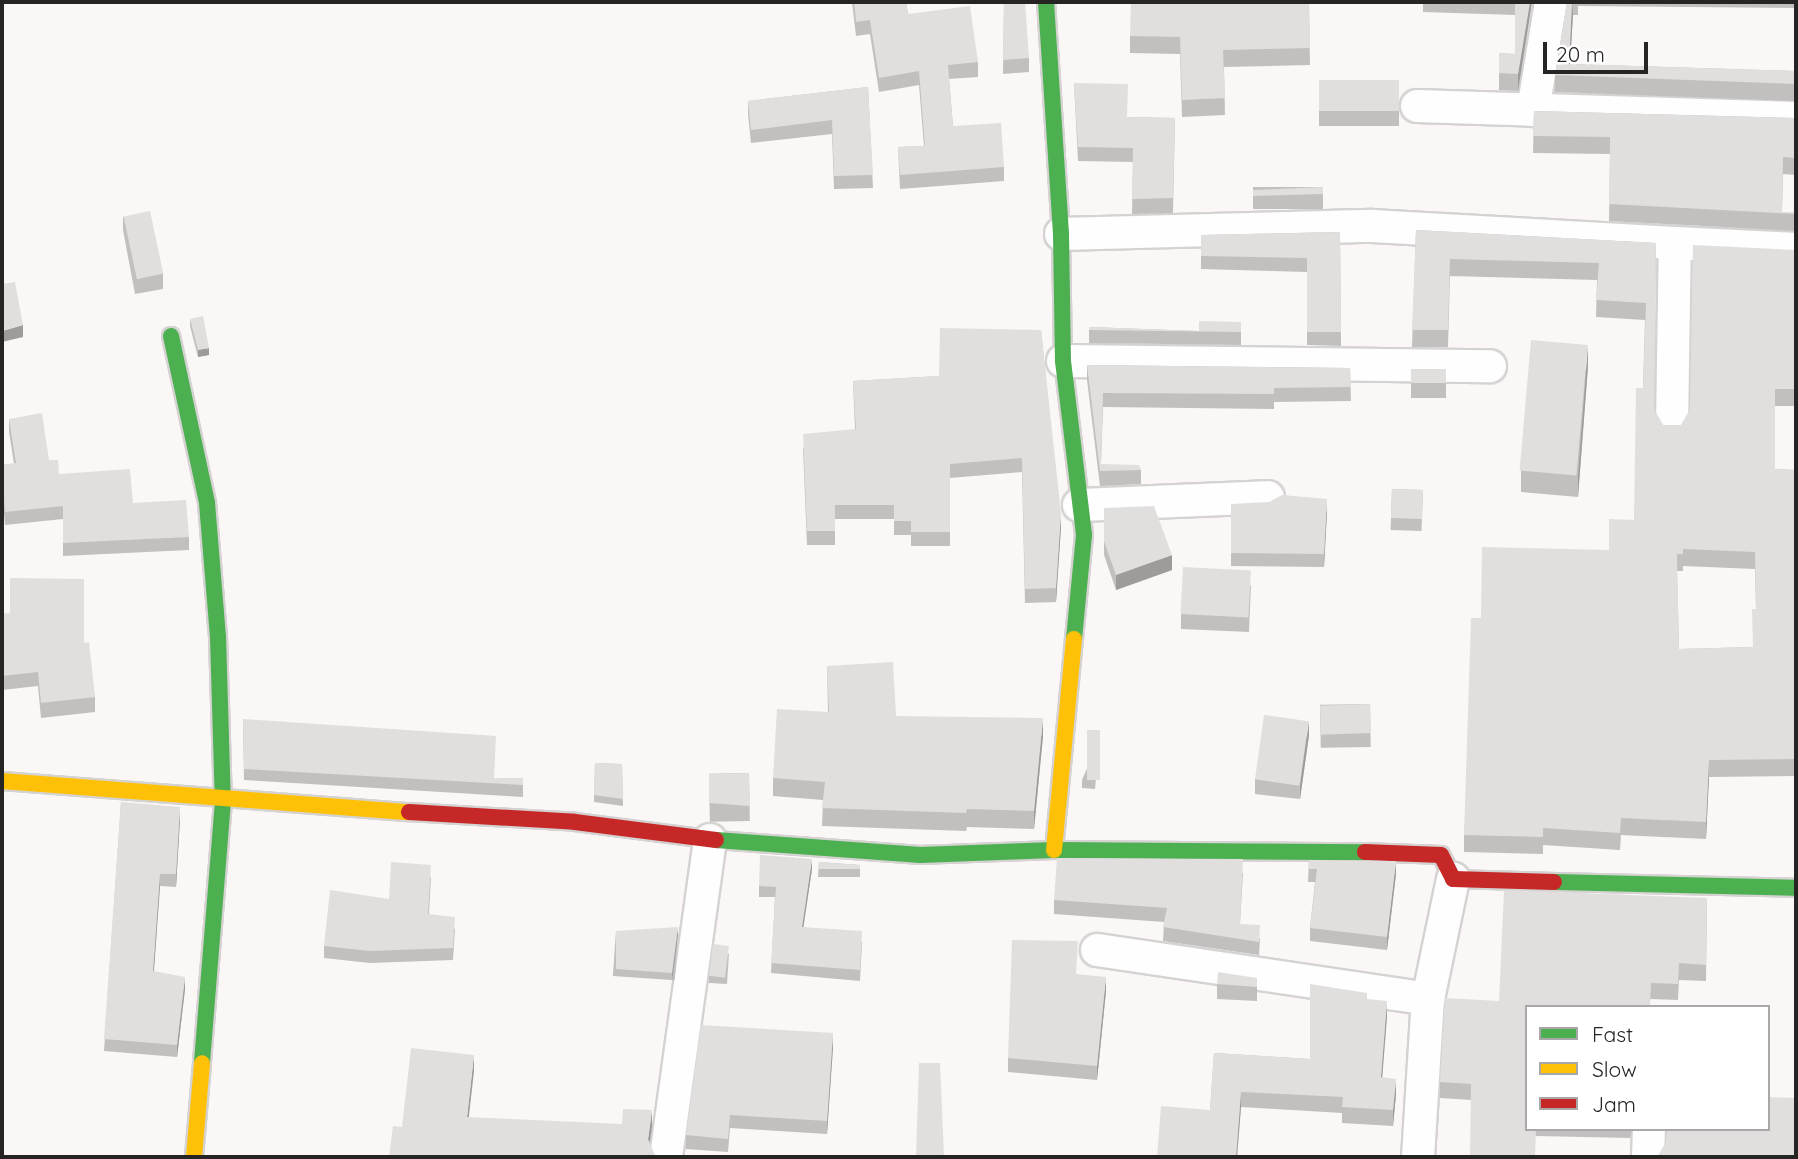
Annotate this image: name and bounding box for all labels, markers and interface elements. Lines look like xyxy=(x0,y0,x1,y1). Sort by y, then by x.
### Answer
scale bar xyxy=(1546,28,1651,72)
text: 20 m xyxy=(1556,41,1605,67)
legend xyxy=(1525,1005,1770,1131)
text: Fast xyxy=(1592,1021,1633,1047)
text: Slow xyxy=(1592,1056,1637,1082)
text: Jam xyxy=(1592,1091,1636,1117)

